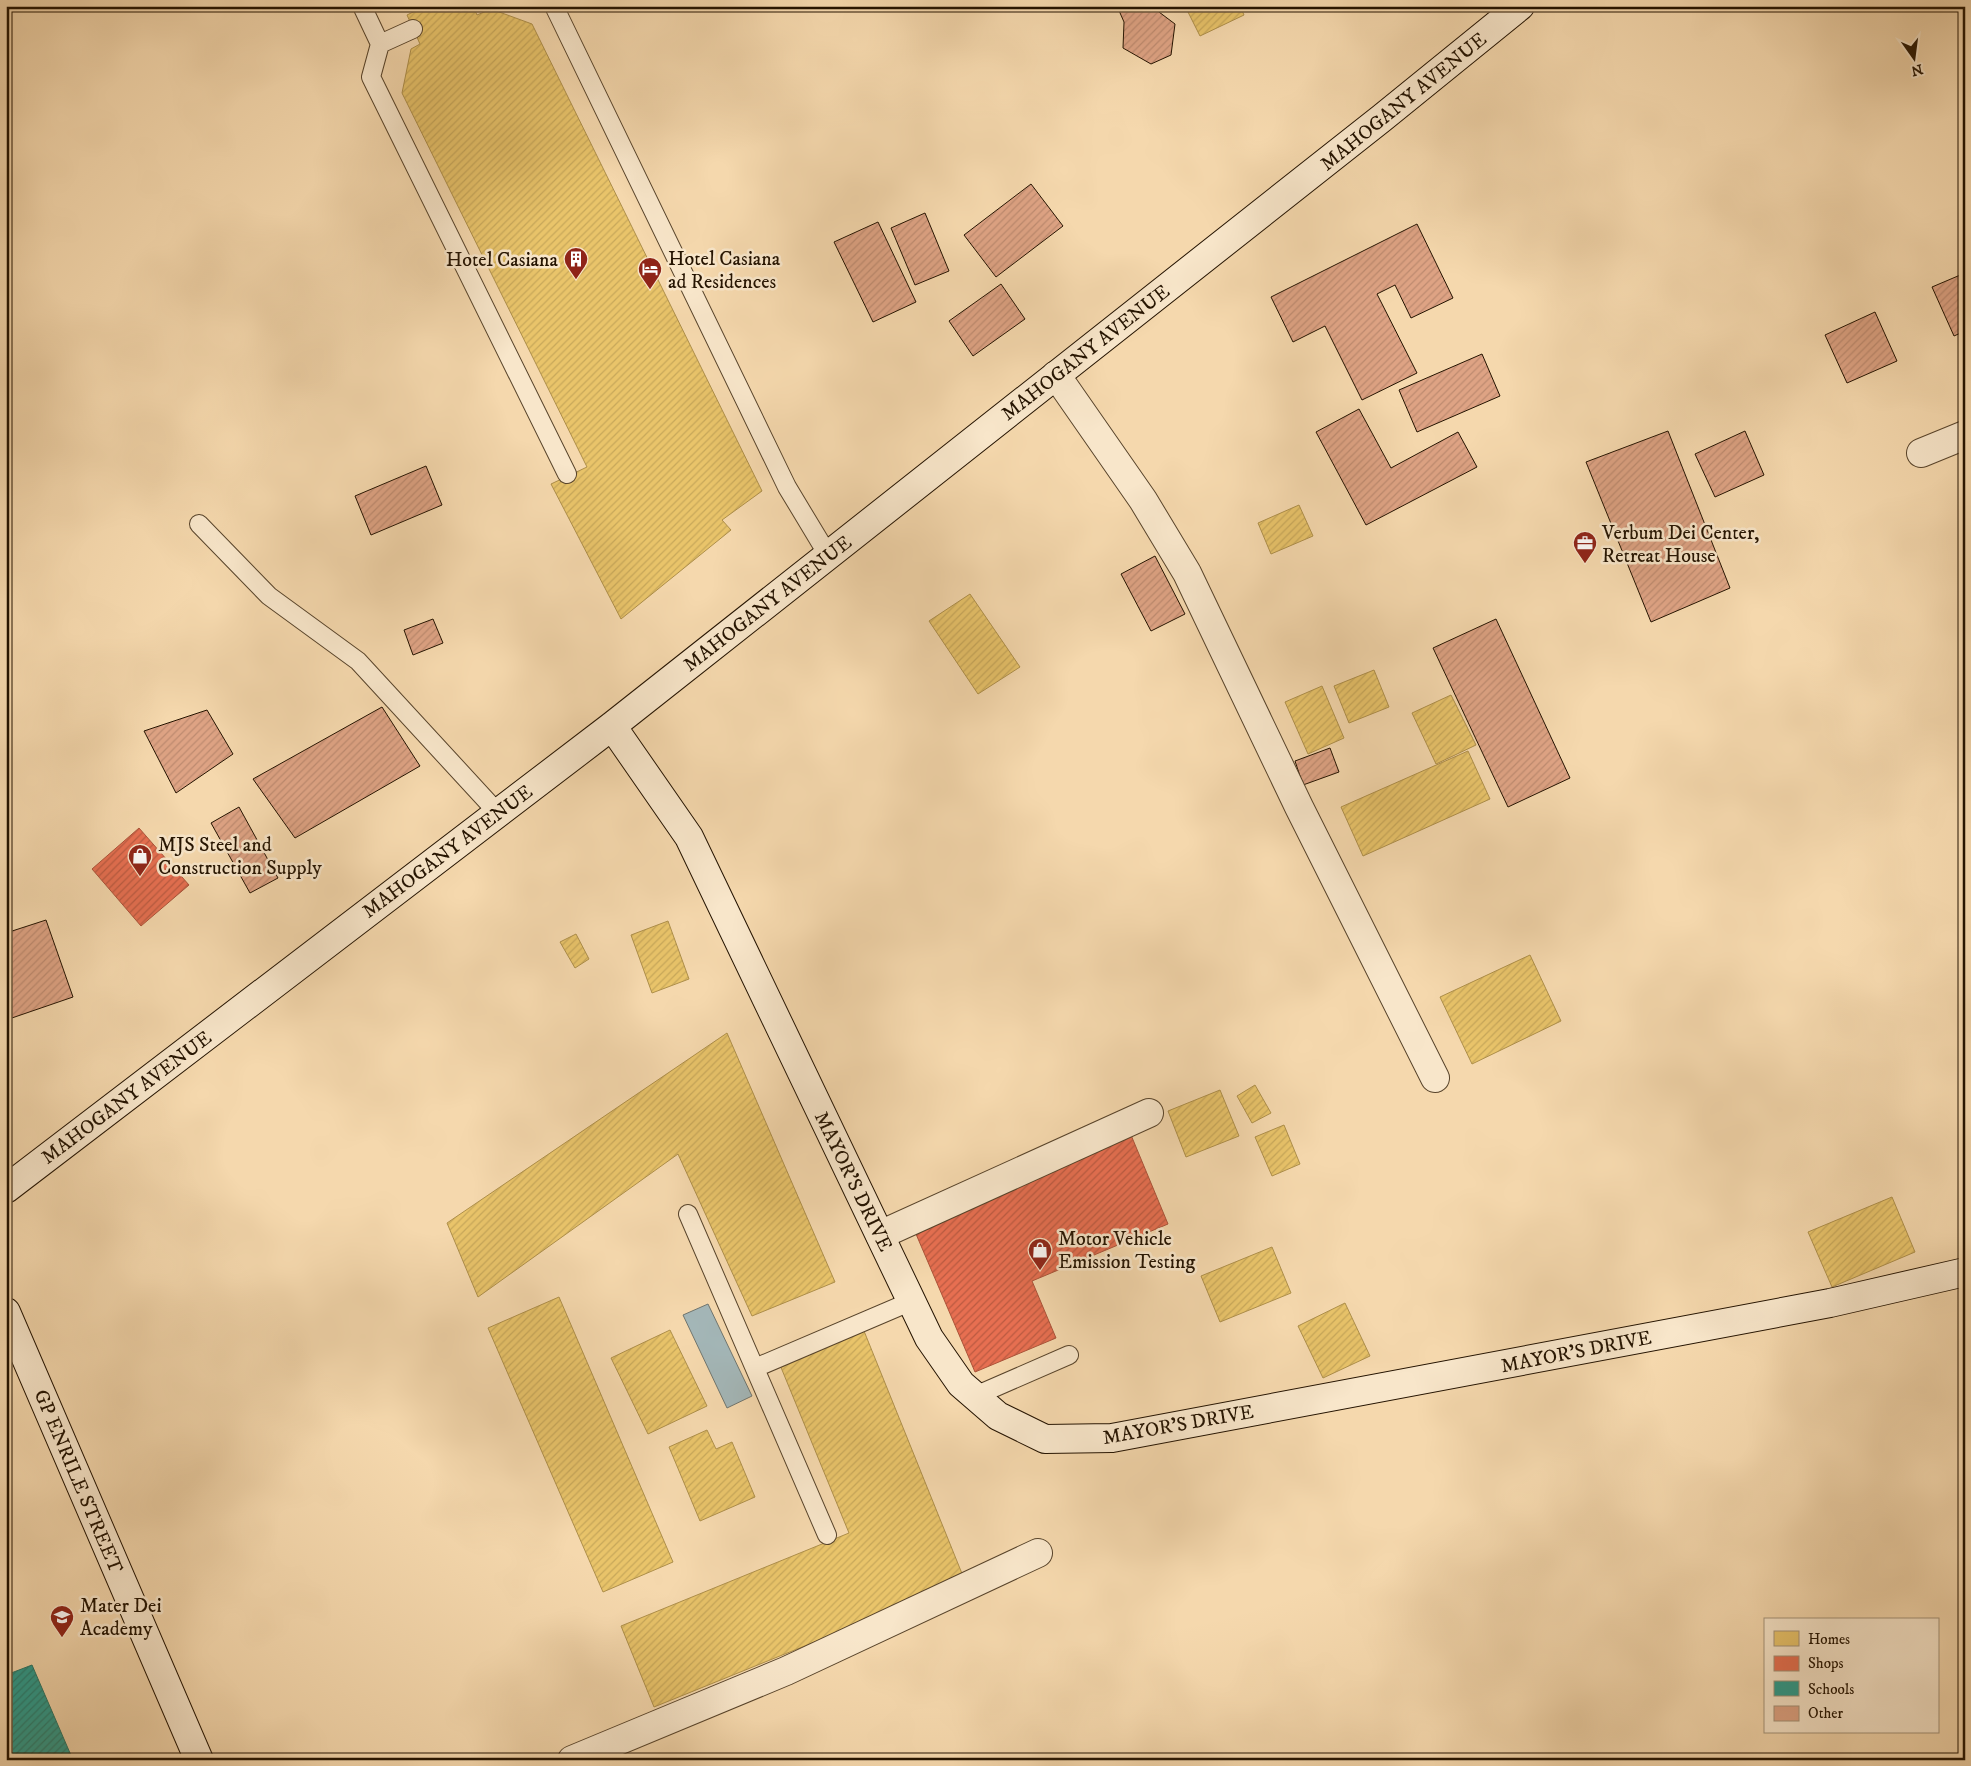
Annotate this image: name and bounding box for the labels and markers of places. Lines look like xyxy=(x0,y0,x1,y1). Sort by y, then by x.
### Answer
building icon: Hotel Casiana xyxy=(563,246,589,280)
place label: Hotel Casiana ad Residences xyxy=(668,247,781,295)
place label: Hotel Casiana xyxy=(446,248,559,273)
hotel icon: Hotel Casiana ad Residences xyxy=(637,256,663,290)
place label: Verbum Dei Center, Retreat House xyxy=(1601,521,1759,569)
office icon: Verbum Dei Center, Retreat House xyxy=(1572,530,1598,564)
place label: MJS Steel and Construction Supply xyxy=(158,833,322,881)
shop icon: MJS Steel and Construction Supply xyxy=(127,843,153,877)
place label: Motor Vehicle Emission Testing xyxy=(1058,1227,1195,1275)
shop icon: Motor Vehicle Emission Testing xyxy=(1027,1237,1053,1271)
place label: Mater Dei Academy xyxy=(80,1594,162,1642)
school or university icon: Mater Dei Academy xyxy=(49,1604,75,1638)

